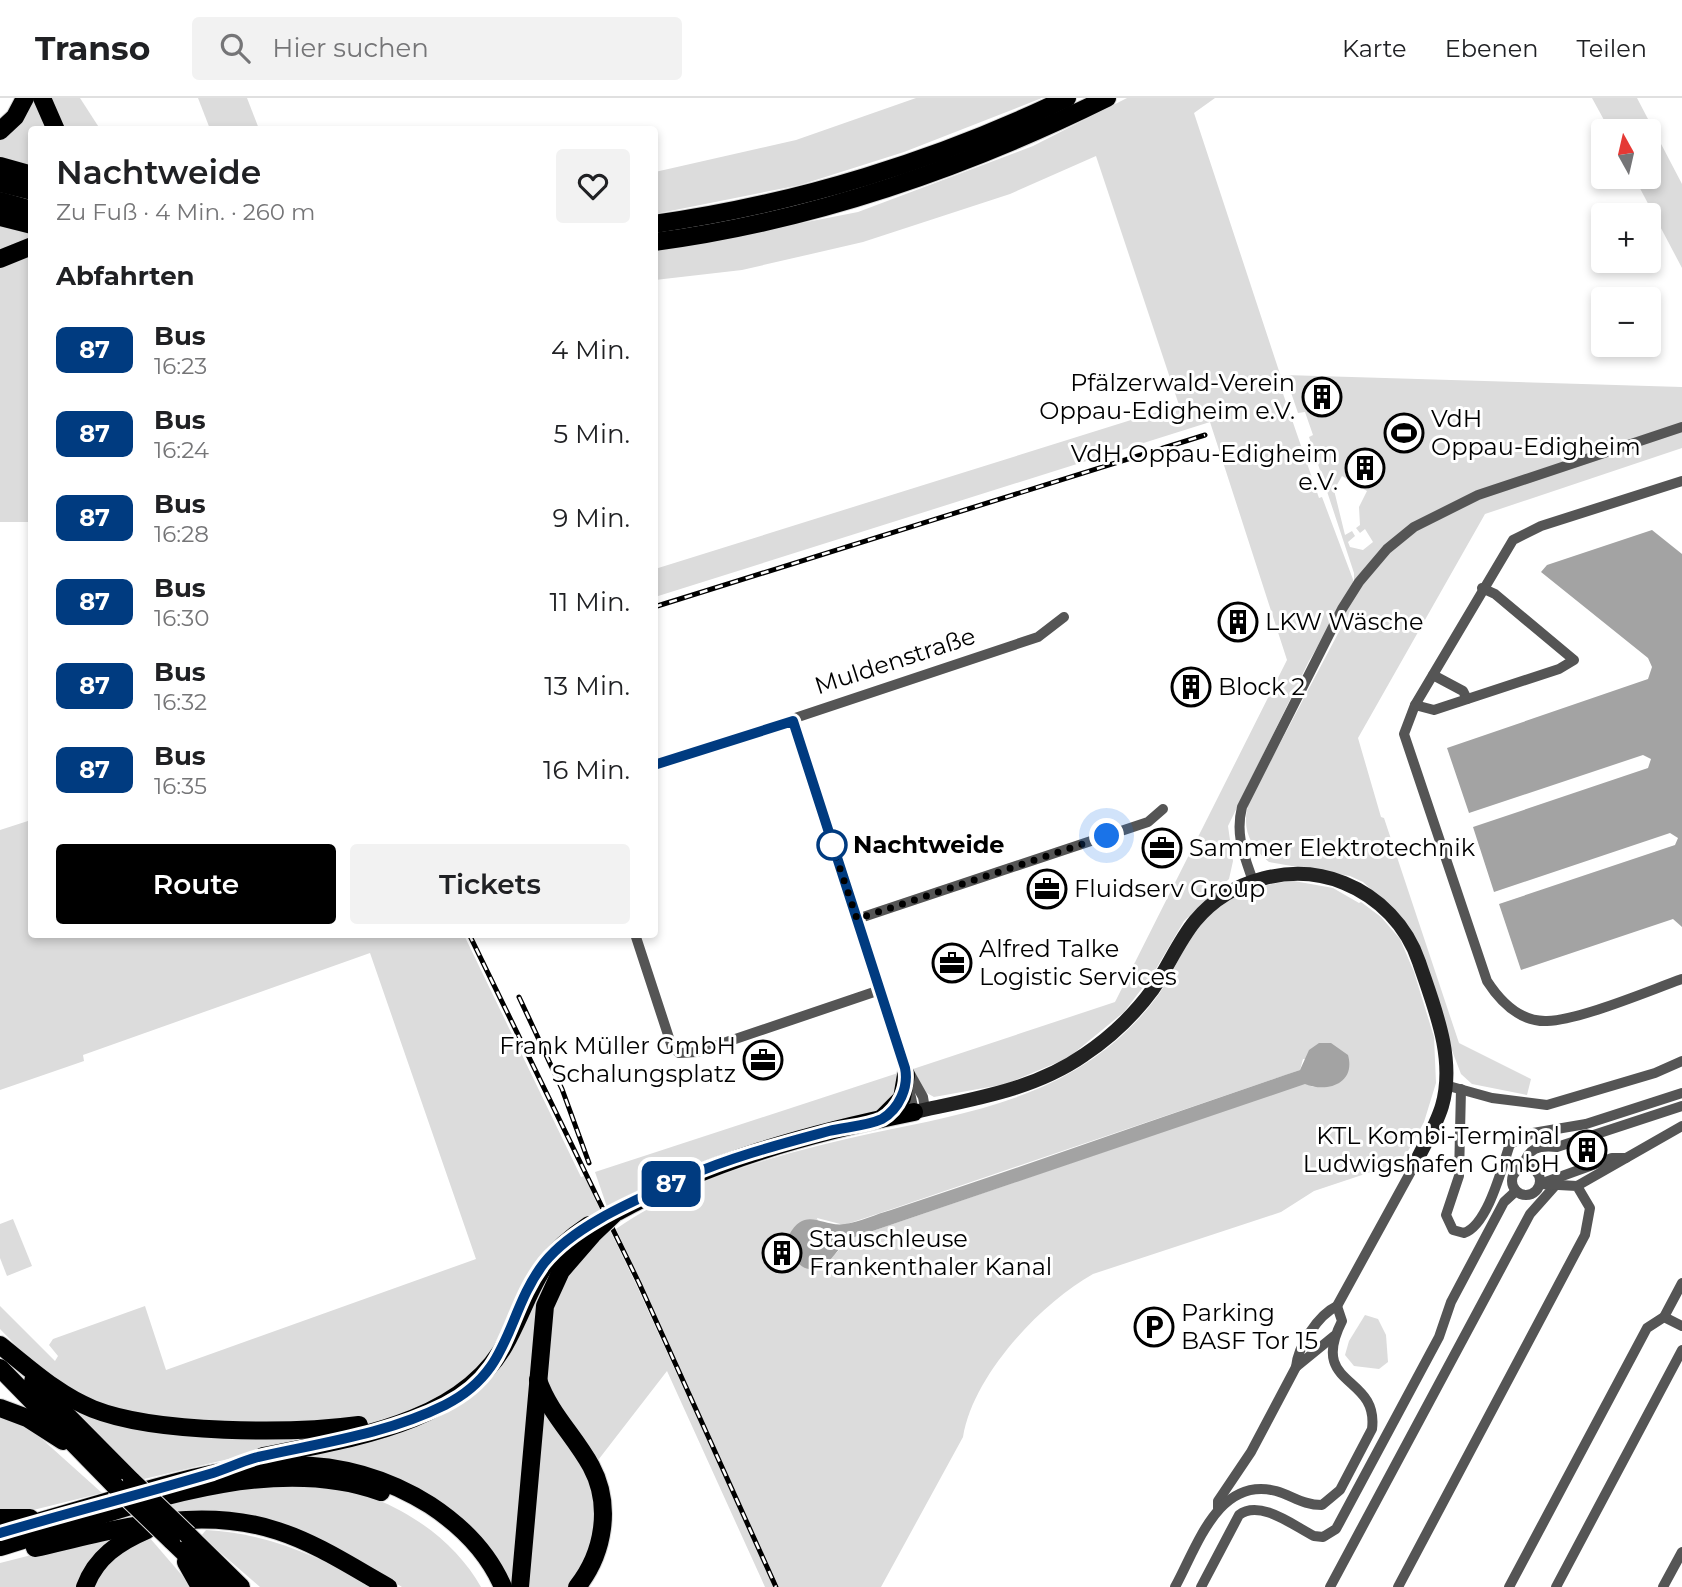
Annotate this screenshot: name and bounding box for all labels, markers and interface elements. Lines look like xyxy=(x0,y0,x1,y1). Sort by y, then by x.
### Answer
search box xyxy=(192,17,682,80)
text: Transo xyxy=(35,28,150,68)
icon: search xyxy=(216,29,254,67)
text: Hier suchen xyxy=(272,32,429,64)
text: Karte xyxy=(1342,34,1407,63)
text: Ebenen xyxy=(1445,34,1538,63)
text: Teilen xyxy=(1576,34,1647,63)
north arrow xyxy=(1591,119,1661,189)
map controls xyxy=(1591,119,1661,357)
button: heart xyxy=(556,149,630,223)
text: Nachtweide xyxy=(56,152,261,192)
text: Zu Fuß · 4 Min. · 260 m xyxy=(56,198,315,226)
button: + xyxy=(1591,203,1661,273)
text: Abfahrten xyxy=(56,260,195,292)
button: − xyxy=(1591,287,1661,357)
text: Bus xyxy=(154,320,206,352)
text: 4 Min. xyxy=(551,334,630,366)
text: 87 xyxy=(79,335,110,364)
text: 16:23 xyxy=(154,352,207,380)
place label: Pfälzerwald-Verein Oppau-Edigheim e.V. xyxy=(1039,368,1295,425)
building icon: Pfälzerwald-Verein Oppau-Edigheim e.V. xyxy=(1301,376,1343,418)
text: Bus xyxy=(154,404,206,436)
place label: VdH Oppau-Edigheim xyxy=(1431,404,1641,461)
sports icon: VdH Oppau-Edigheim xyxy=(1383,412,1425,454)
text: 5 Min. xyxy=(554,418,630,450)
text: 87 xyxy=(79,419,110,448)
text: 16:24 xyxy=(154,436,209,464)
place label: VdH Oppau-Edigheim e.V. xyxy=(1071,439,1338,496)
building icon: VdH Oppau-Edigheim e.V. xyxy=(1344,447,1386,489)
text: Bus xyxy=(154,488,206,520)
text: 9 Min. xyxy=(552,502,630,534)
text: 87 xyxy=(79,503,110,532)
text: 16:28 xyxy=(154,520,209,548)
text: Bus xyxy=(154,572,206,604)
text: 11 Min. xyxy=(550,586,630,618)
text: 87 xyxy=(79,587,110,616)
building icon: LKW Wäsche xyxy=(1217,601,1259,643)
text: 16:30 xyxy=(154,604,209,632)
place label: LKW Wäsche xyxy=(1265,607,1423,636)
street label: Muldenstraße xyxy=(811,621,979,700)
text: Bus xyxy=(154,656,206,688)
building icon: Block 2 xyxy=(1170,666,1212,708)
text: 13 Min. xyxy=(544,670,630,702)
text: 87 xyxy=(79,671,110,700)
place label: Block 2 xyxy=(1218,672,1305,701)
text: 16:32 xyxy=(154,688,207,716)
text: Bus xyxy=(154,740,206,772)
text: 16 Min. xyxy=(543,754,630,786)
text: 87 xyxy=(79,755,110,784)
text: 16:35 xyxy=(154,772,207,800)
your location xyxy=(1089,818,1124,853)
office icon: Sammer Elektrotechnik xyxy=(1141,827,1183,869)
marker: Nachtweide xyxy=(817,830,847,860)
place label: Nachtweide xyxy=(853,830,1004,859)
place label: Sammer Elektrotechnik xyxy=(1189,833,1476,862)
button: Route xyxy=(56,844,336,924)
button: Tickets xyxy=(350,844,630,924)
office icon: Fluidserv Group xyxy=(1026,868,1068,910)
place label: Fluidserv Group xyxy=(1074,874,1265,903)
place label: Alfred Talke Logistic Services xyxy=(979,934,1177,991)
office icon: Alfred Talke Logistic Services xyxy=(931,942,973,984)
place label: Frank Müller GmbH Schalungsplatz xyxy=(499,1031,736,1088)
office icon: Frank Müller GmbH Schalungsplatz xyxy=(742,1039,784,1081)
place label: KTL Kombi-Terminal Ludwigshafen GmbH xyxy=(1303,1121,1560,1178)
building icon: KTL Kombi-Terminal Ludwigshafen GmbH xyxy=(1566,1129,1608,1171)
line badge: 87 xyxy=(640,1161,702,1207)
text: 87 xyxy=(656,1169,686,1198)
place label: Stauschleuse Frankenthaler Kanal xyxy=(809,1224,1052,1281)
building icon: Stauschleuse Frankenthaler Kanal xyxy=(761,1232,803,1274)
place label: Parking BASF Tor 15 xyxy=(1181,1298,1318,1355)
parking icon: Parking BASF Tor 15 xyxy=(1133,1306,1175,1348)

